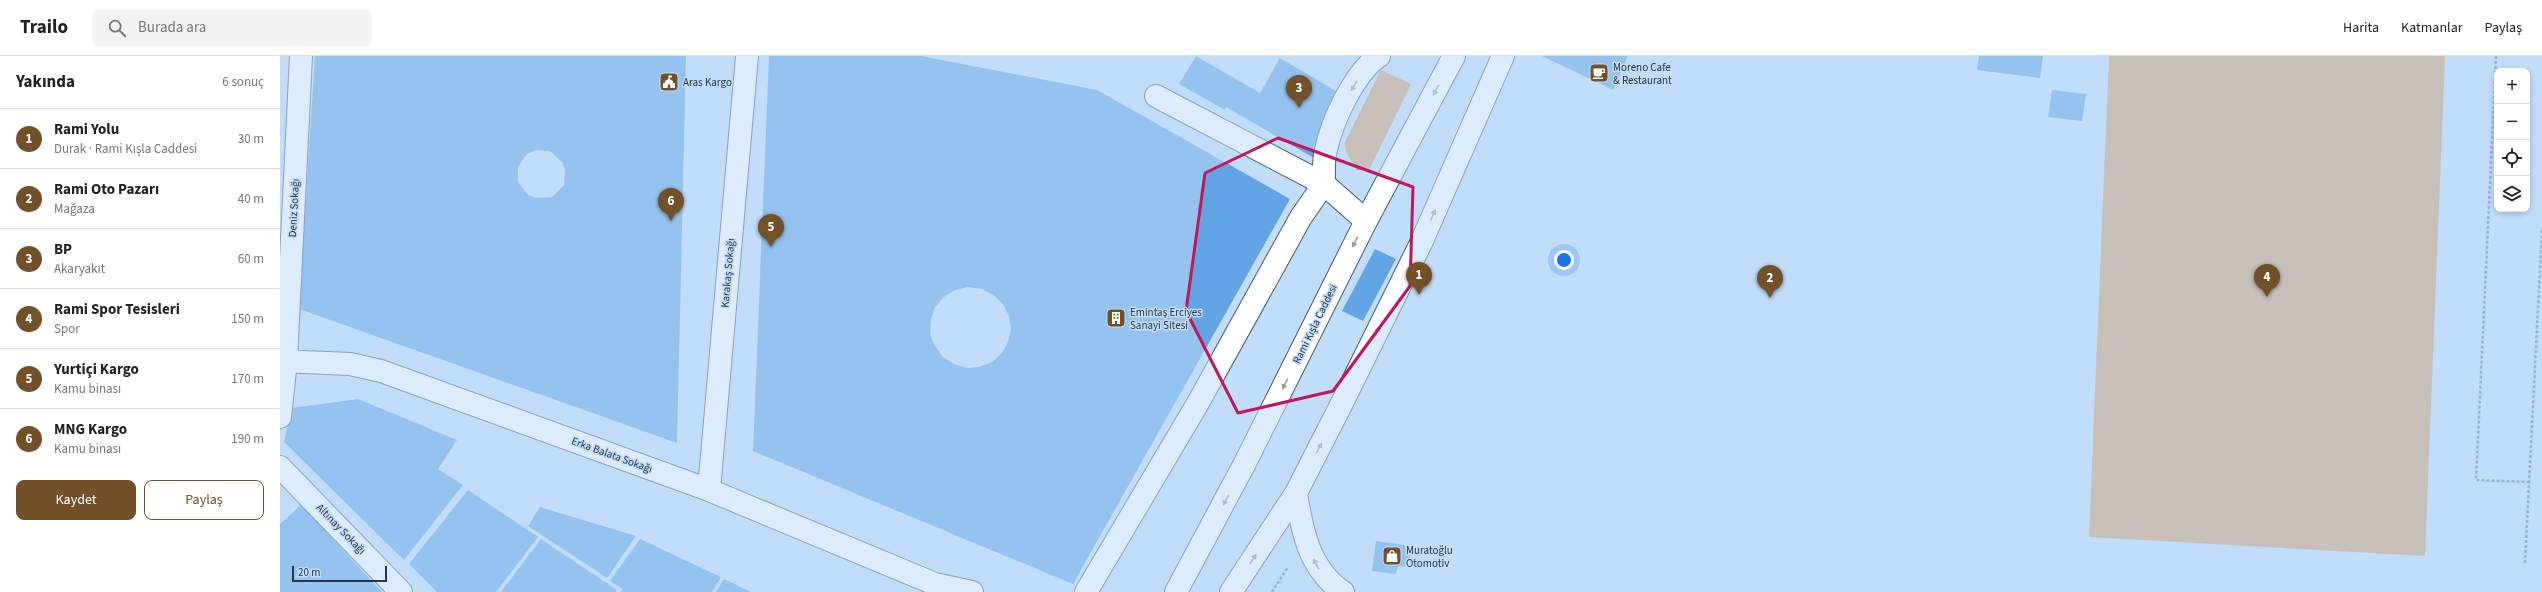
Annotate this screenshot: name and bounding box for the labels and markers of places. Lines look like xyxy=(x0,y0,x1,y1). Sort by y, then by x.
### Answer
place label: Moreno Cafe & Restaurant xyxy=(1613,60,1672,88)
cafe icon: Moreno Cafe & Restaurant xyxy=(1588,62,1610,84)
public building icon: Aras Kargo xyxy=(658,71,680,93)
place label: Aras Kargo xyxy=(683,75,732,90)
pin: 3 xyxy=(1286,75,1312,108)
pin: 6 xyxy=(658,188,684,221)
pin: 5 xyxy=(758,214,784,247)
pin: 1 xyxy=(1406,262,1432,295)
pin: 4 xyxy=(2254,264,2280,297)
pin: 2 xyxy=(1757,265,1783,298)
place label: Emintaş Erciyes Sanayi Sitesi xyxy=(1130,305,1202,333)
building icon: Emintaş Erciyes Sanayi Sitesi xyxy=(1105,307,1127,329)
place label: Muratoğlu Otomotiv xyxy=(1406,543,1453,571)
shop icon: Muratoğlu Otomotiv xyxy=(1381,545,1403,567)

